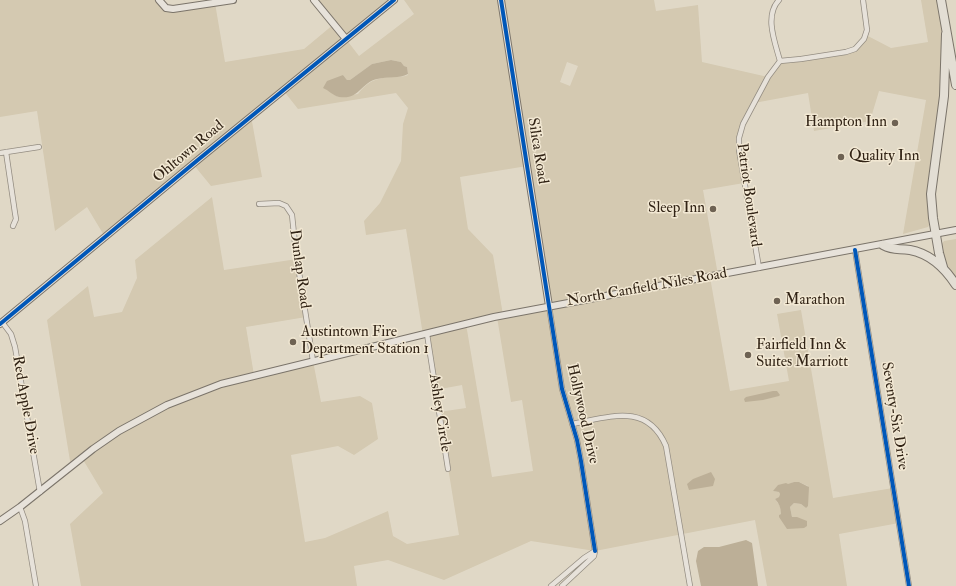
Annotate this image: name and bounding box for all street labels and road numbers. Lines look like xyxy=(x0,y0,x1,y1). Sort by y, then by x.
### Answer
street label: Ohltown Road xyxy=(150,117,228,187)
street label: Silica Road xyxy=(523,117,551,185)
street label: Patriot Boulevard xyxy=(732,142,764,248)
street label: Dunlap Road xyxy=(285,228,313,310)
street label: North Canfield Niles Road xyxy=(565,265,729,311)
street label: Red Apple Drive xyxy=(7,354,43,456)
street label: Seventy-Six Drive xyxy=(877,361,911,471)
street label: Hollywood Drive xyxy=(562,362,602,466)
street label: Ashley Circle xyxy=(424,373,454,453)

